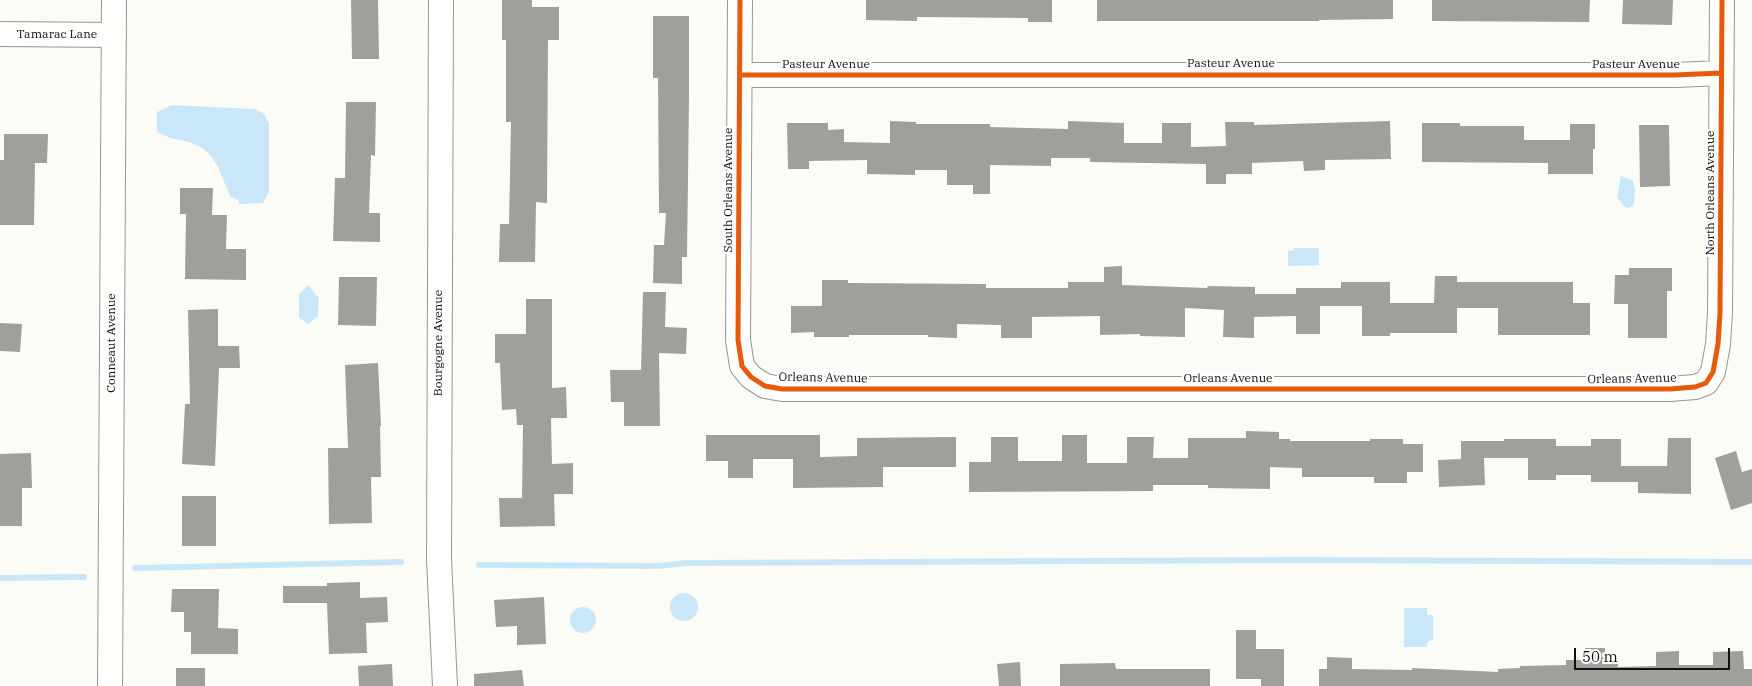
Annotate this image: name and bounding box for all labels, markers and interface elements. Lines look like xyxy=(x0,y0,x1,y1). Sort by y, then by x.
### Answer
street label: Tamarac Lane xyxy=(17,28,97,42)
street label: Pasteur Avenue xyxy=(1187,57,1275,71)
street label: Pasteur Avenue xyxy=(782,58,870,72)
street label: Pasteur Avenue xyxy=(1592,58,1680,72)
street label: South Orleans Avenue xyxy=(722,128,736,252)
street label: North Orleans Avenue xyxy=(1704,130,1718,256)
street label: Bourgogne Avenue xyxy=(432,290,446,396)
street label: Conneaut Avenue xyxy=(105,293,119,393)
street label: Orleans Avenue xyxy=(778,370,868,386)
street label: Orleans Avenue xyxy=(1587,371,1677,387)
street label: Orleans Avenue xyxy=(1183,372,1273,386)
scale bar xyxy=(1577,638,1733,670)
text: 50 m xyxy=(1582,647,1618,666)

